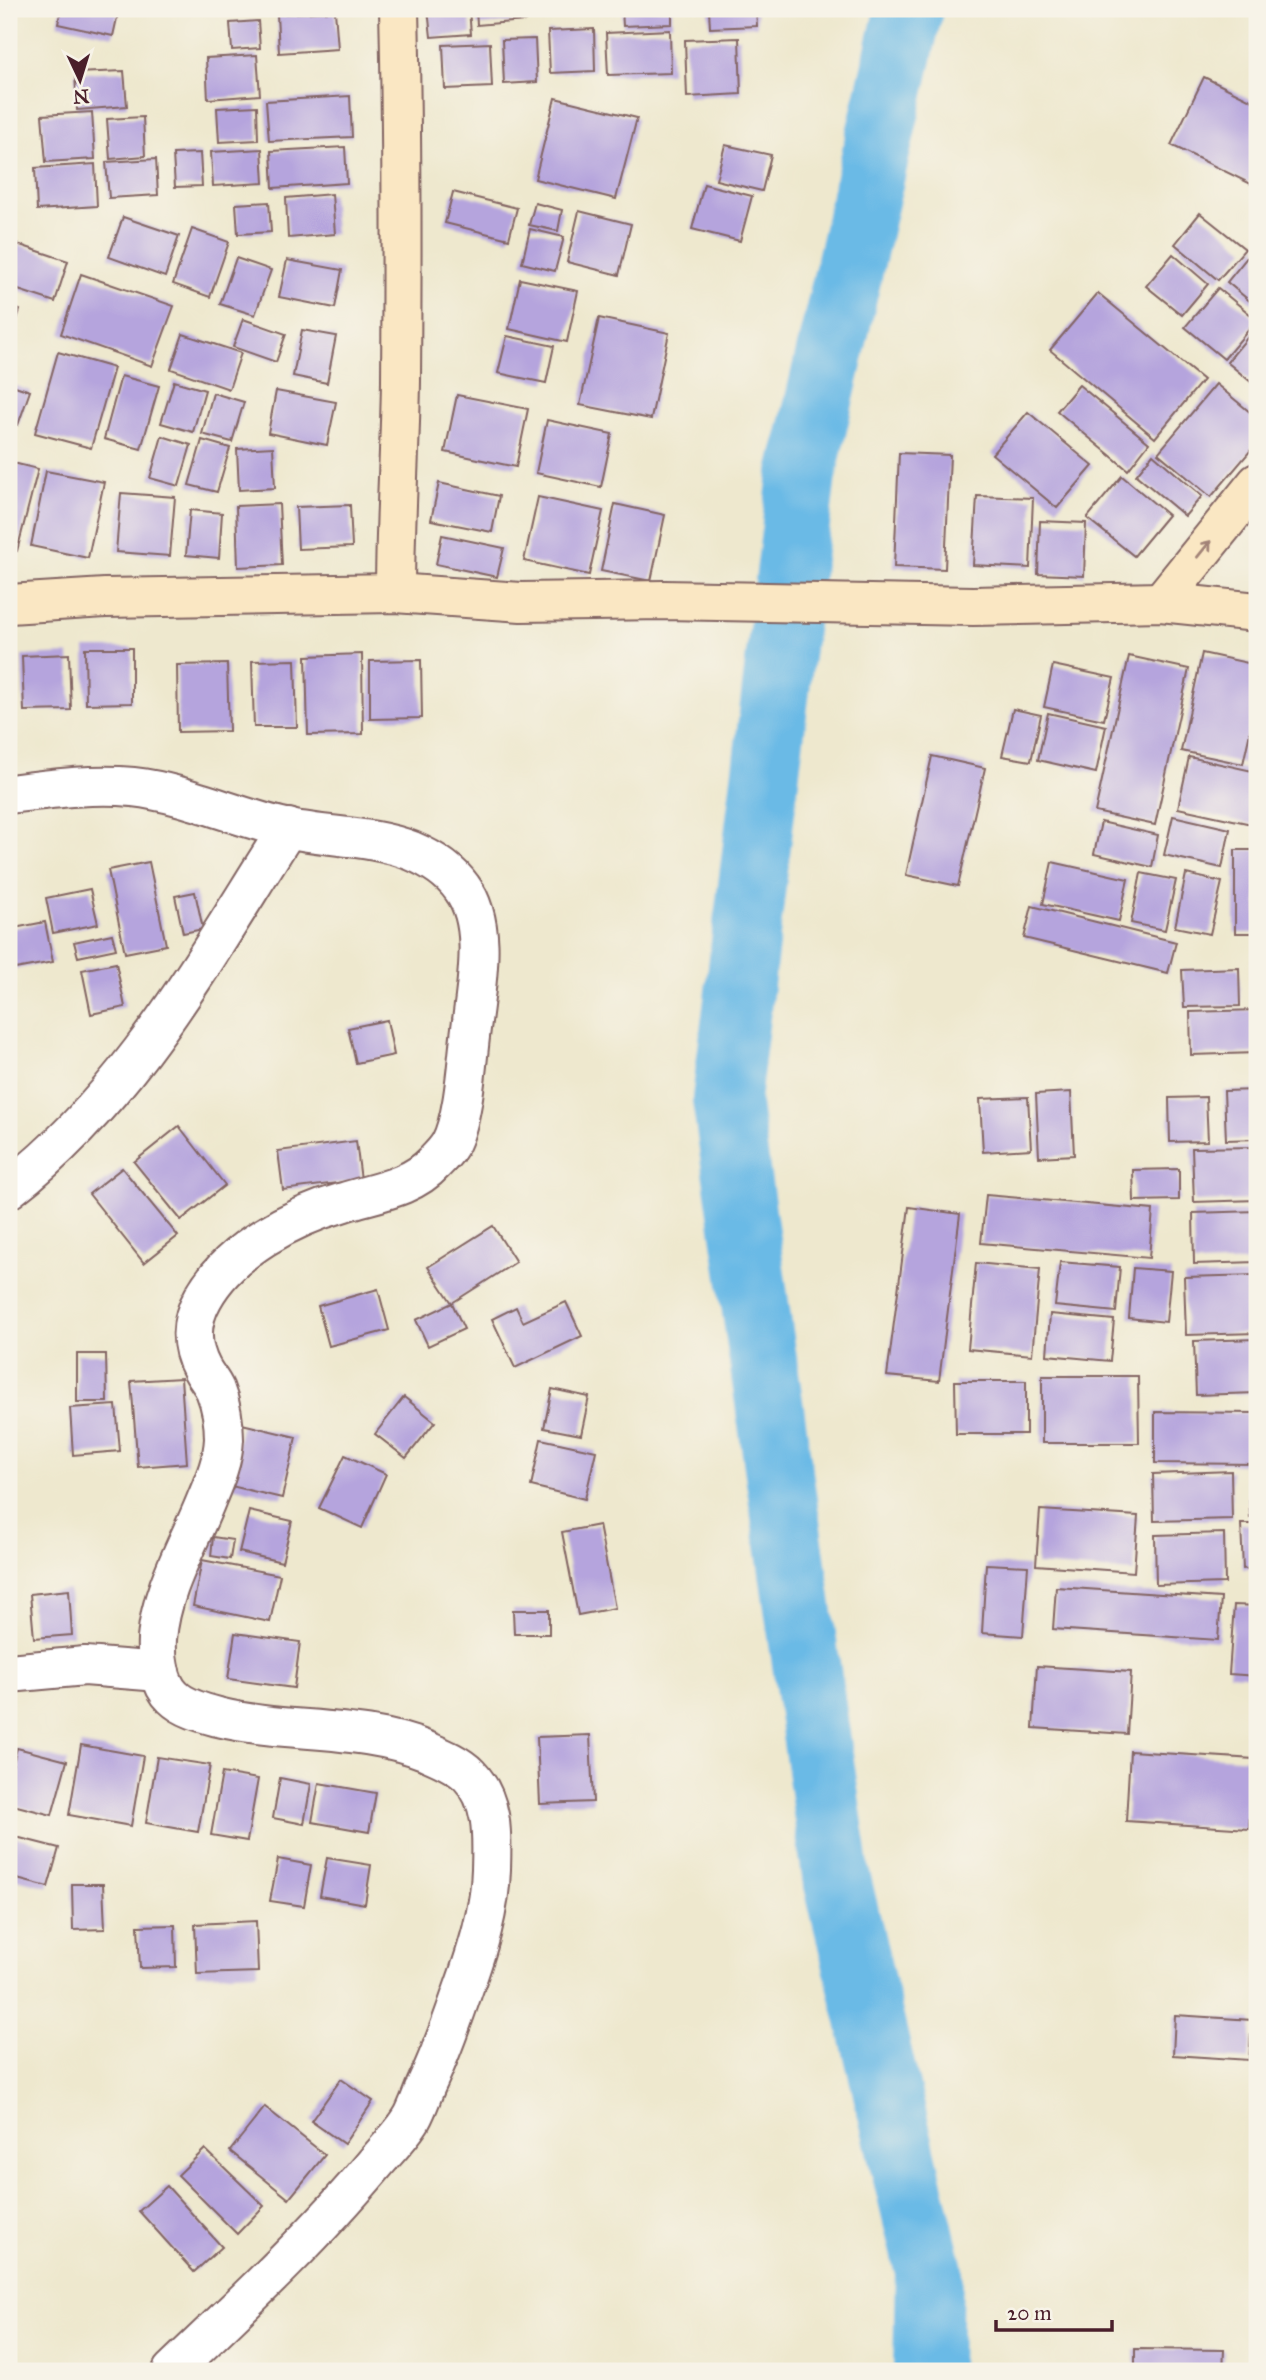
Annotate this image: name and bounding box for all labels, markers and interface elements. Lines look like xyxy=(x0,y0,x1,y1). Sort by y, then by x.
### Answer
north arrow xyxy=(46,46,116,116)
text: N xyxy=(72,84,90,108)
one-way arrow xyxy=(1196,541,1212,559)
scale bar xyxy=(996,2289,1112,2333)
text: 20 m xyxy=(1007,2300,1052,2326)

